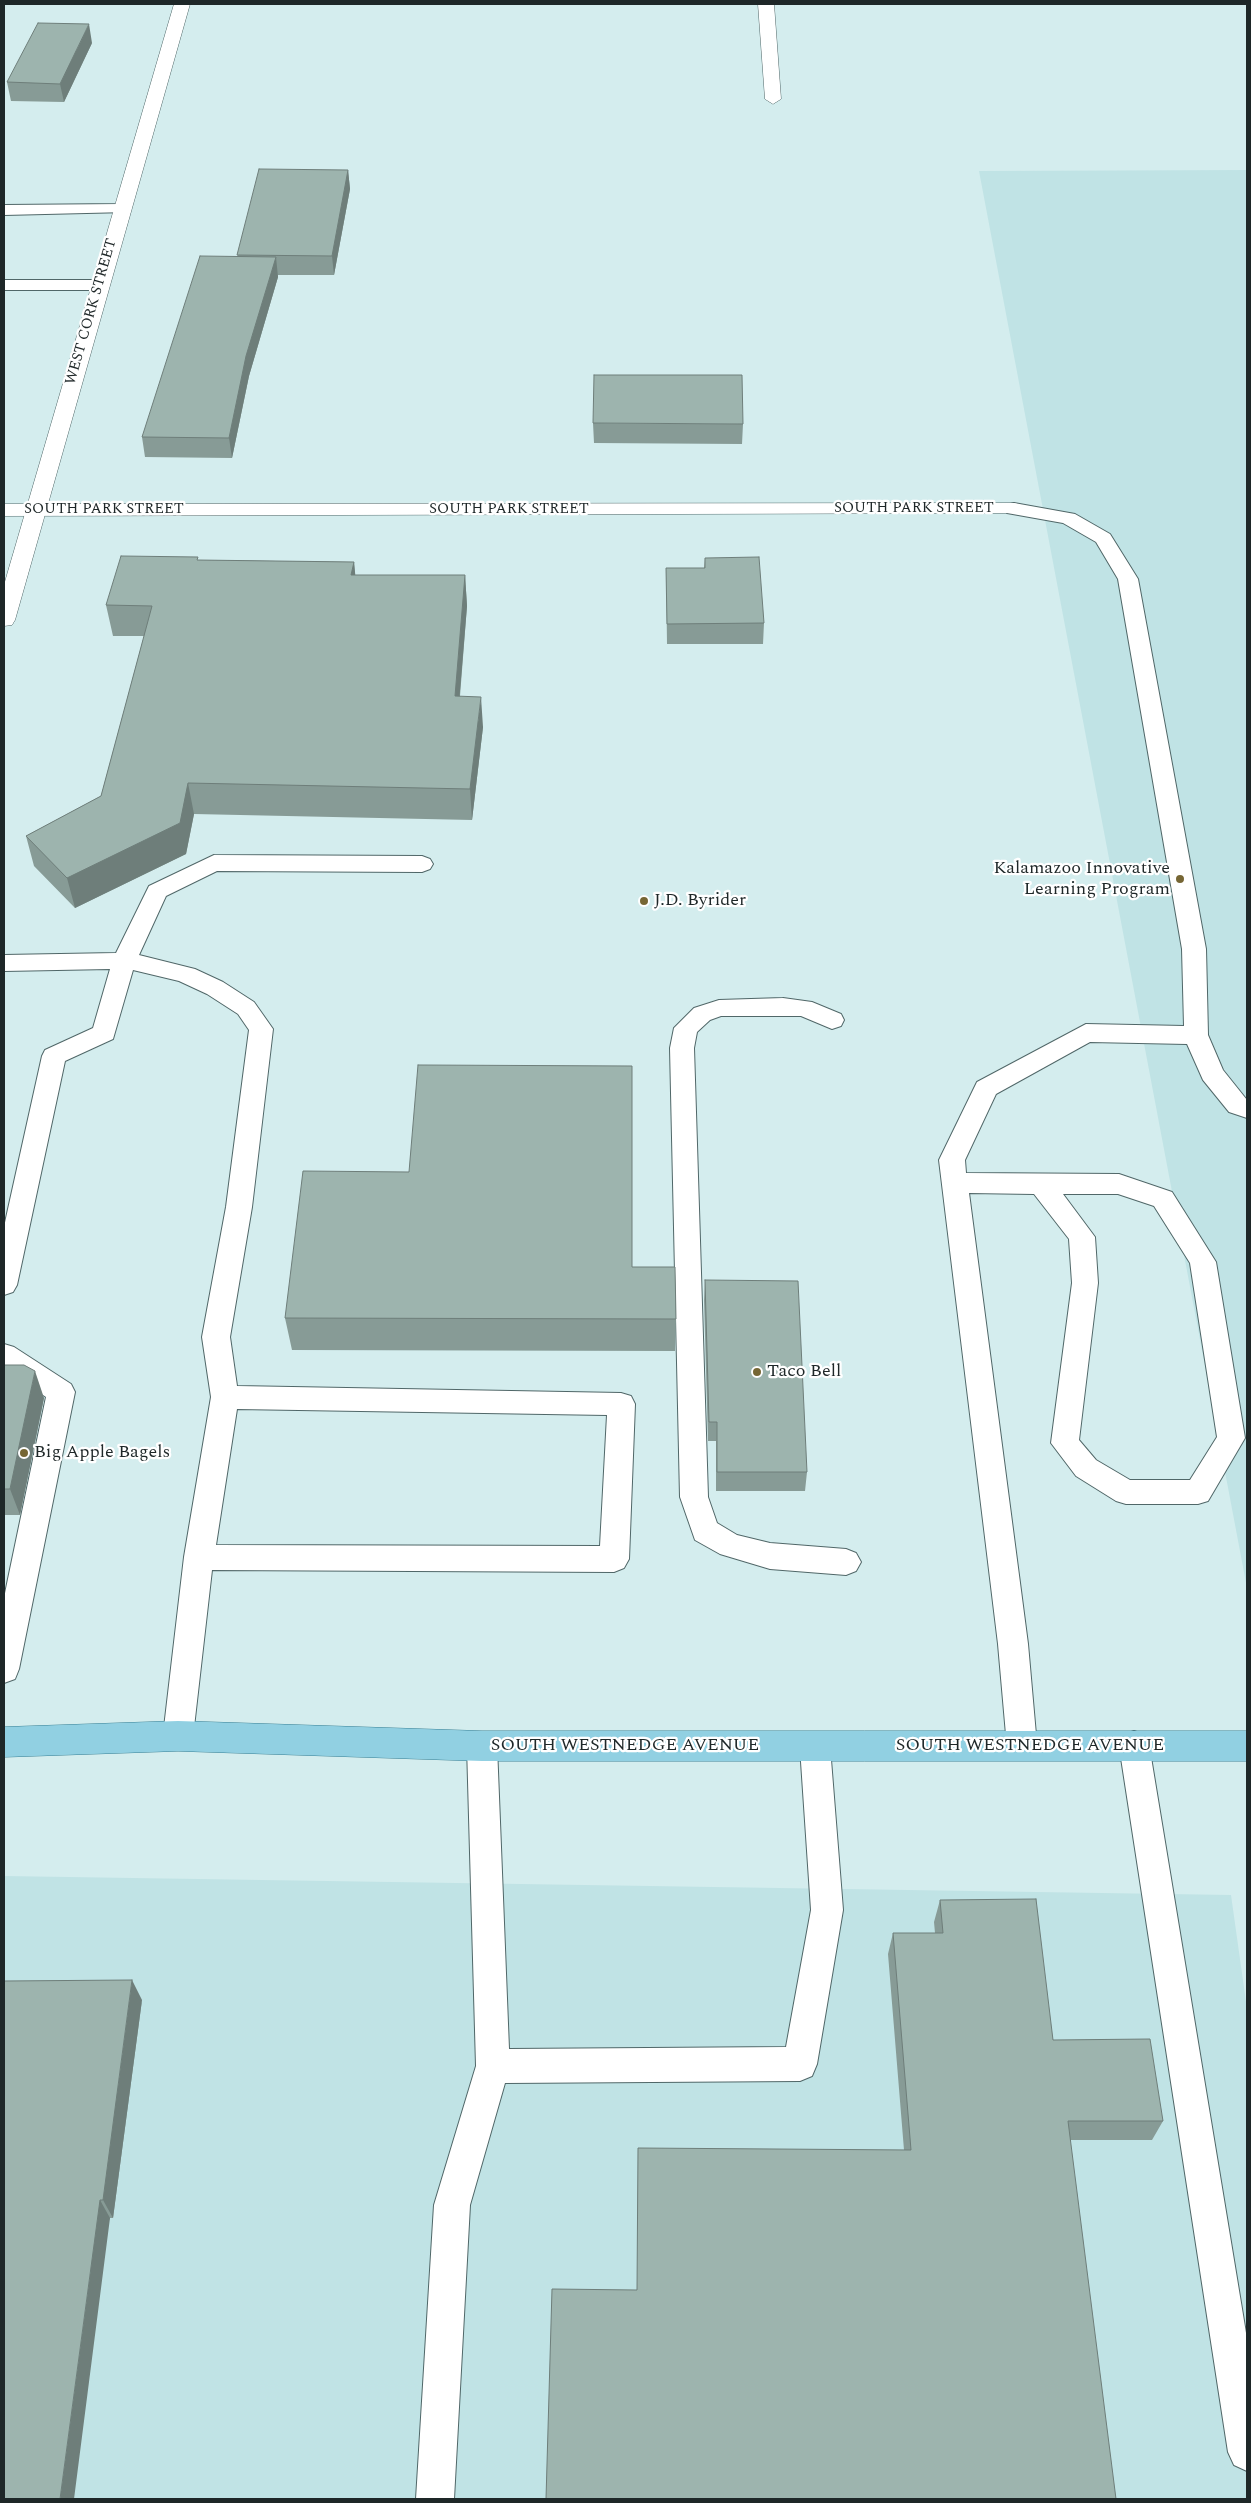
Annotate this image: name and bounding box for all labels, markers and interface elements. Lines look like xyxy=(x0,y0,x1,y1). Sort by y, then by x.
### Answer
street label: WEST CORK STREET xyxy=(62,237,122,387)
street label: SOUTH PARK STREET xyxy=(834,500,994,518)
street label: SOUTH PARK STREET xyxy=(24,501,184,519)
street label: SOUTH PARK STREET xyxy=(429,501,589,519)
place label: Kalamazoo Innovative Learning Program xyxy=(994,858,1170,901)
marker: Kalamazoo Innovative Learning Program xyxy=(1174,873,1186,885)
place label: J.D. Byrider xyxy=(654,890,746,912)
marker: J.D. Byrider xyxy=(638,895,650,907)
place label: Taco Bell xyxy=(767,1361,841,1383)
marker: Taco Bell xyxy=(751,1366,763,1378)
place label: Big Apple Bagels xyxy=(34,1442,170,1464)
marker: Big Apple Bagels xyxy=(18,1447,30,1459)
street label: SOUTH WESTNEDGE AVENUE xyxy=(491,1735,759,1757)
street label: SOUTH WESTNEDGE AVENUE xyxy=(896,1735,1164,1757)

